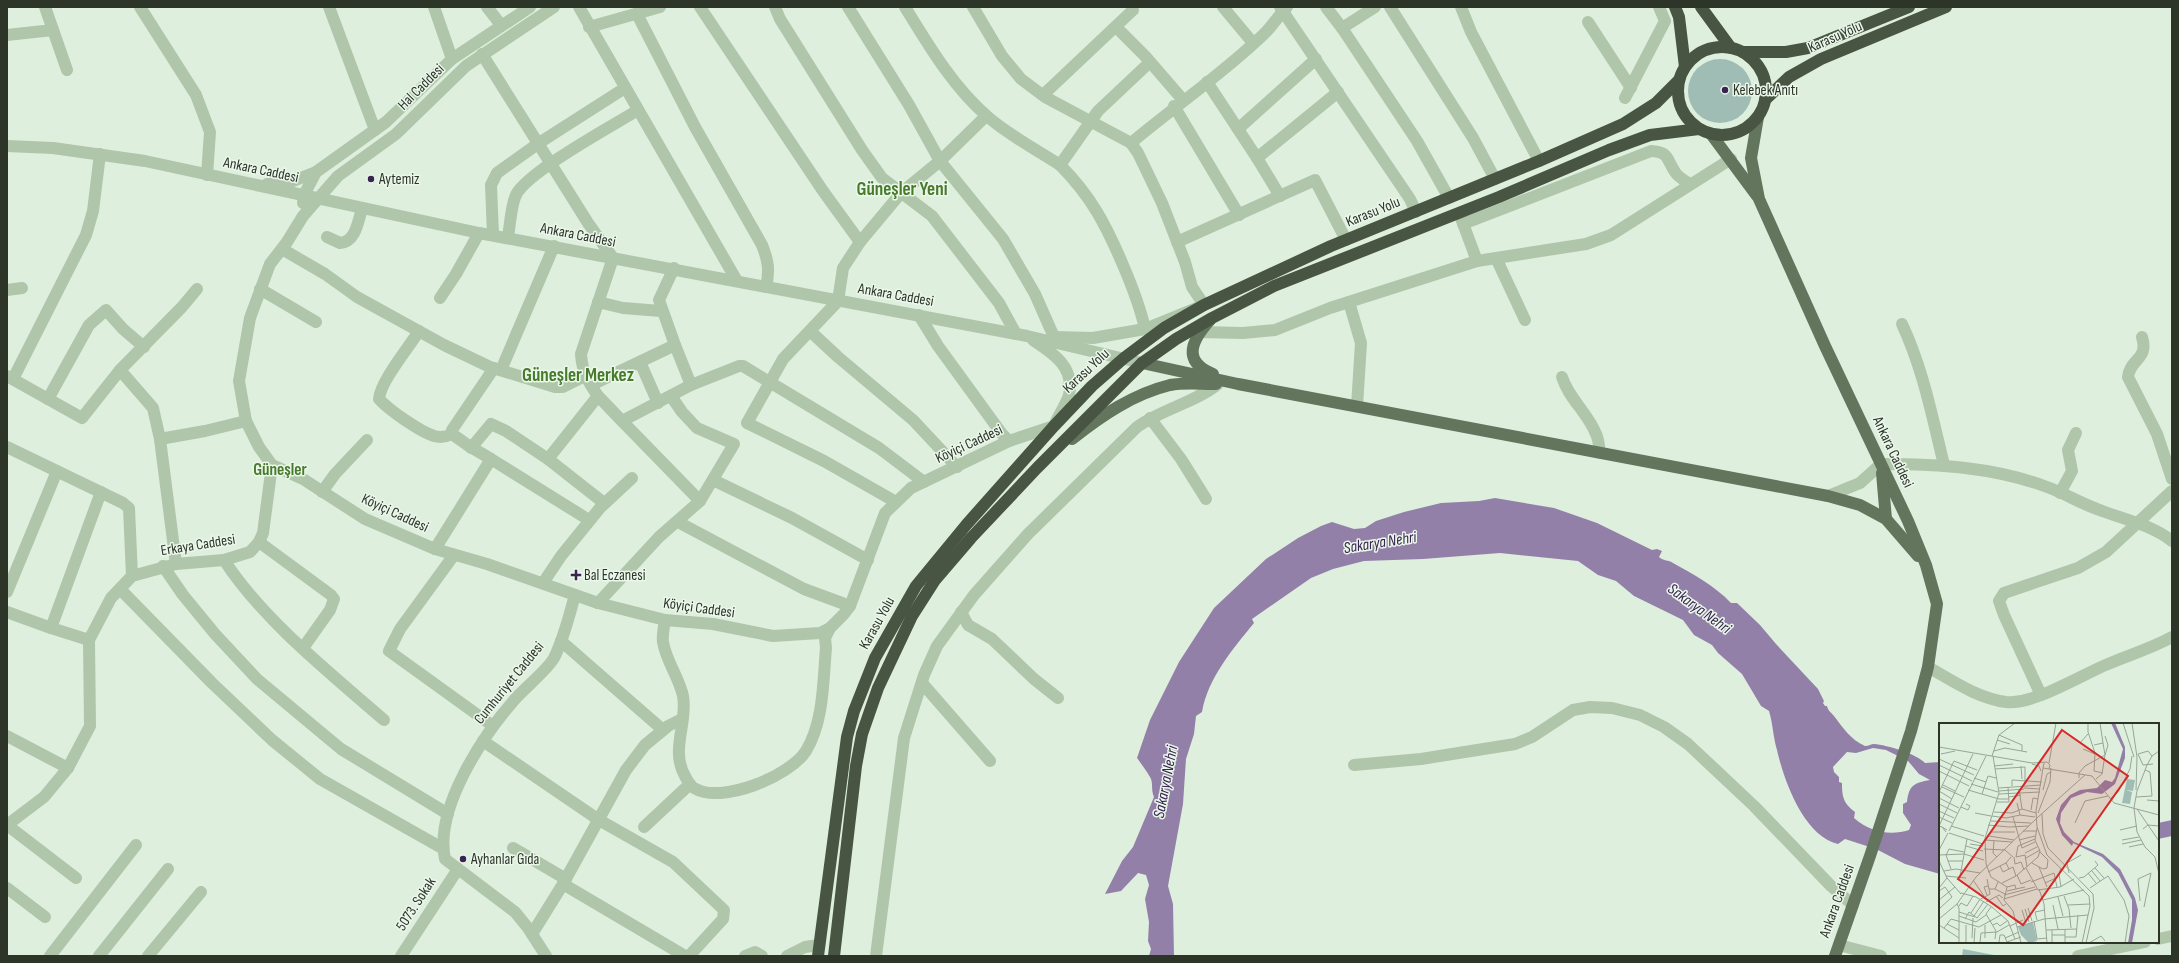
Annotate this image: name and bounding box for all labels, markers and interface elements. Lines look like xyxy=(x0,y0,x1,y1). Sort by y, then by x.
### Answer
street label: Karasu Yolu xyxy=(1805,17,1865,57)
street label: Hal Caddesi xyxy=(394,60,448,114)
place label: Kelebek Anıtı xyxy=(1733,81,1798,100)
marker: Kelebek Anıtı xyxy=(1720,85,1730,95)
street label: Ankara Caddesi xyxy=(221,153,301,187)
place label: Aytemiz xyxy=(378,170,420,189)
marker: Aytemiz xyxy=(366,174,376,184)
district label: Güneşler Yeni xyxy=(857,178,948,201)
street label: Karasu Yolu xyxy=(1343,192,1403,232)
street label: Ankara Caddesi xyxy=(538,218,617,252)
street label: Ankara Caddesi xyxy=(856,279,935,311)
street label: Karasu Yolu xyxy=(1059,345,1113,397)
district label: Güneşler Merkez xyxy=(522,364,634,387)
street label: Ankara Caddesi xyxy=(1868,412,1918,491)
street label: Köyiçi Caddesi xyxy=(932,420,1006,468)
district label: Güneşler xyxy=(253,460,307,480)
street label: Köyiçi Caddesi xyxy=(358,489,432,537)
water label: Sakarya Nehri xyxy=(1342,528,1419,558)
street label: Erkaya Caddesi xyxy=(159,530,237,560)
place label: Bal Eczanesi xyxy=(584,566,646,585)
marker: Bal Eczanesi xyxy=(571,570,581,580)
water label: Sakarya Nehri xyxy=(1664,580,1735,639)
street label: Karasu Yolu xyxy=(855,593,899,653)
street label: Köyiçi Caddesi xyxy=(662,594,736,622)
street label: Cumhuriyet Caddesi xyxy=(470,638,548,728)
inset map xyxy=(1939,723,2159,943)
water label: Sakarya Nehri xyxy=(1150,743,1183,820)
place label: Ayhanlar Gıda xyxy=(470,850,539,869)
marker: Ayhanlar Gıda xyxy=(458,854,468,864)
street label: Ankara Caddesi xyxy=(1815,862,1859,941)
street label: 5073. Sokak xyxy=(392,873,440,934)

